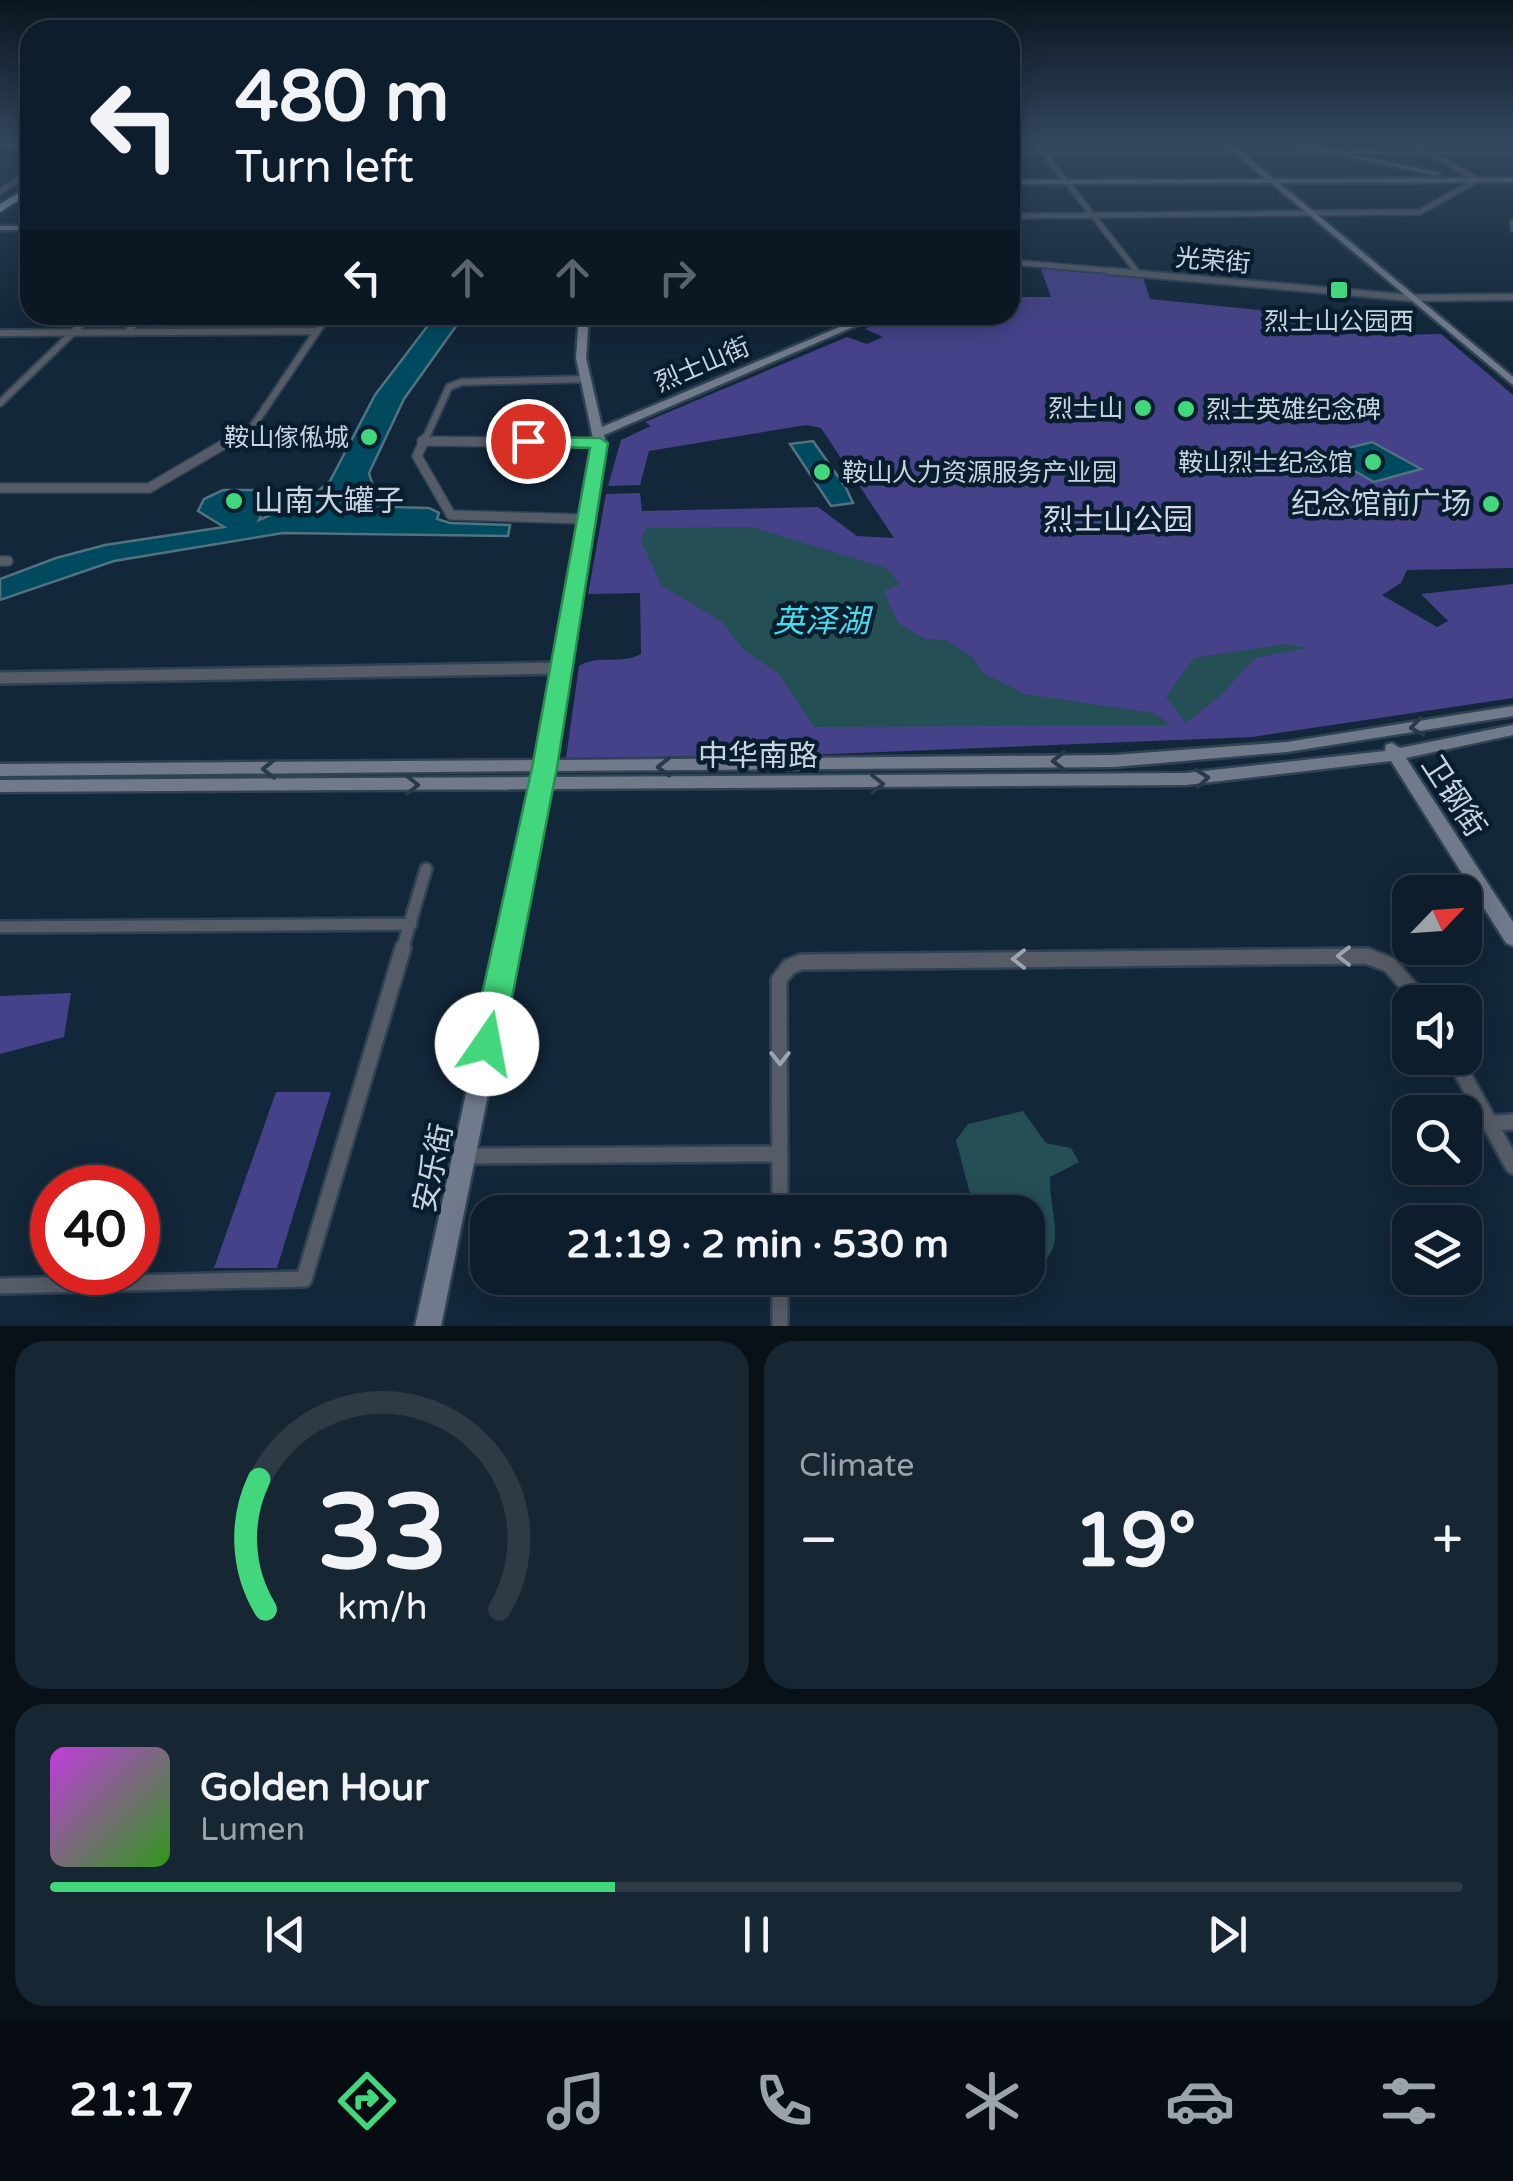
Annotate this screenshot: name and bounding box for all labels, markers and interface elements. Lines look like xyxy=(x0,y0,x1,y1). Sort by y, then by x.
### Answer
text: 480 m xyxy=(235,56,449,140)
icon: left xyxy=(70,60,200,190)
text: Turn left xyxy=(235,141,414,195)
street label: 光荣街 xyxy=(1174,243,1252,279)
icon: left xyxy=(335,250,390,305)
icon: ahead xyxy=(440,250,495,305)
icon: ahead xyxy=(545,250,600,305)
icon: right xyxy=(650,250,705,305)
marker: 烈士山公园西 xyxy=(1328,279,1350,301)
place label: 烈士山公园西 xyxy=(1264,307,1414,337)
street label: 烈士山街 xyxy=(650,332,754,398)
place label: 烈士山 xyxy=(1048,394,1123,424)
place label: 烈士英雄纪念碑 xyxy=(1206,395,1381,425)
marker: 烈士山 xyxy=(1132,397,1154,419)
marker: 烈士英雄纪念碑 xyxy=(1175,398,1197,420)
pin xyxy=(486,399,571,484)
icon: arrive xyxy=(501,414,556,469)
place label: 鞍山傢俬城 xyxy=(224,423,349,453)
marker: 鞍山傢俬城 xyxy=(358,426,380,448)
place label: 鞍山烈士纪念馆 xyxy=(1178,448,1353,478)
marker: 鞍山烈士纪念馆 xyxy=(1362,451,1384,473)
place label: 鞍山人力资源服务产业园 xyxy=(842,458,1117,488)
marker: 鞍山人力资源服务产业园 xyxy=(811,461,833,483)
place label: 山南大罐子 xyxy=(254,483,404,520)
place label: 纪念馆前广场 xyxy=(1291,486,1471,523)
marker: 山南大罐子 xyxy=(223,490,245,512)
marker: 纪念馆前广场 xyxy=(1480,493,1502,515)
park label: 烈士山公园 xyxy=(1043,502,1193,539)
water label: 英泽湖 xyxy=(773,603,874,641)
one-way arrow xyxy=(1408,715,1425,736)
street label: 中华南路 xyxy=(698,738,818,775)
street label: 卫钢街 xyxy=(1414,748,1494,844)
one-way arrow xyxy=(1050,751,1066,772)
one-way arrow xyxy=(655,756,671,777)
one-way arrow xyxy=(261,758,276,780)
one-way arrow xyxy=(1195,767,1211,789)
one-way arrow xyxy=(870,773,886,795)
one-way arrow xyxy=(406,774,421,796)
north arrow xyxy=(1392,875,1482,965)
map controls xyxy=(1392,875,1482,1295)
one-way arrow xyxy=(1335,945,1350,967)
one-way arrow xyxy=(1010,948,1026,970)
button: sound xyxy=(1392,985,1482,1075)
position arrow xyxy=(435,992,539,1096)
one-way arrow xyxy=(769,1052,791,1067)
button: search xyxy=(1392,1095,1482,1185)
street label: 安乐街 xyxy=(406,1120,461,1216)
speed limit sign: 40 xyxy=(30,1165,160,1295)
button: layers xyxy=(1392,1205,1482,1295)
text: 21:19 · 2 min · 530 m xyxy=(566,1222,949,1268)
text: Climate xyxy=(799,1447,914,1485)
text: 33 xyxy=(317,1472,447,1597)
text: 19° xyxy=(1074,1496,1196,1586)
text: − xyxy=(799,1508,838,1574)
text: + xyxy=(1432,1508,1463,1574)
text: km/h xyxy=(337,1586,427,1629)
text: Golden Hour xyxy=(200,1765,429,1811)
text: Lumen xyxy=(200,1811,305,1849)
icon: previous xyxy=(258,1907,313,1962)
icon: pause xyxy=(729,1907,784,1962)
icon: next xyxy=(1200,1907,1255,1962)
icon: directions xyxy=(332,2066,402,2136)
icon: music xyxy=(541,2066,611,2136)
icon: phone xyxy=(749,2066,819,2136)
icon: climate xyxy=(957,2066,1027,2136)
icon: car xyxy=(1165,2066,1235,2136)
icon: filters xyxy=(1374,2066,1444,2136)
text: 21:17 xyxy=(69,2074,194,2128)

